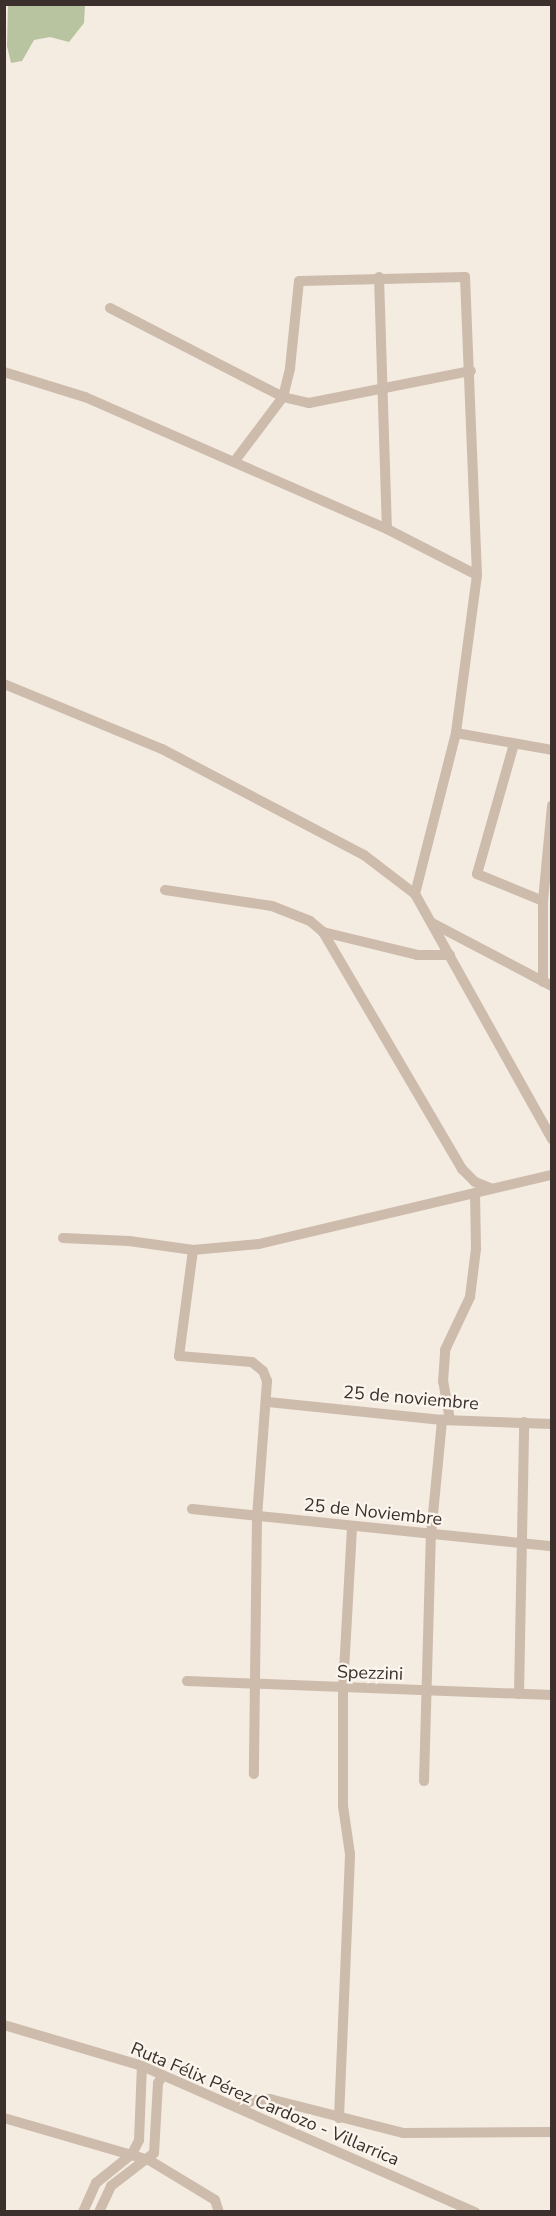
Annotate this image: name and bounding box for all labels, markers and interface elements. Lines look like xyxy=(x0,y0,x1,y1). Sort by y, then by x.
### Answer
street label: 25 de noviembre xyxy=(342,1381,480,1415)
street label: 25 de Noviembre xyxy=(303,1494,443,1530)
street label: Spezzini xyxy=(336,1661,404,1685)
street label: Ruta Félix Pérez Cardozo - Villarrica xyxy=(128,2038,402,2170)

